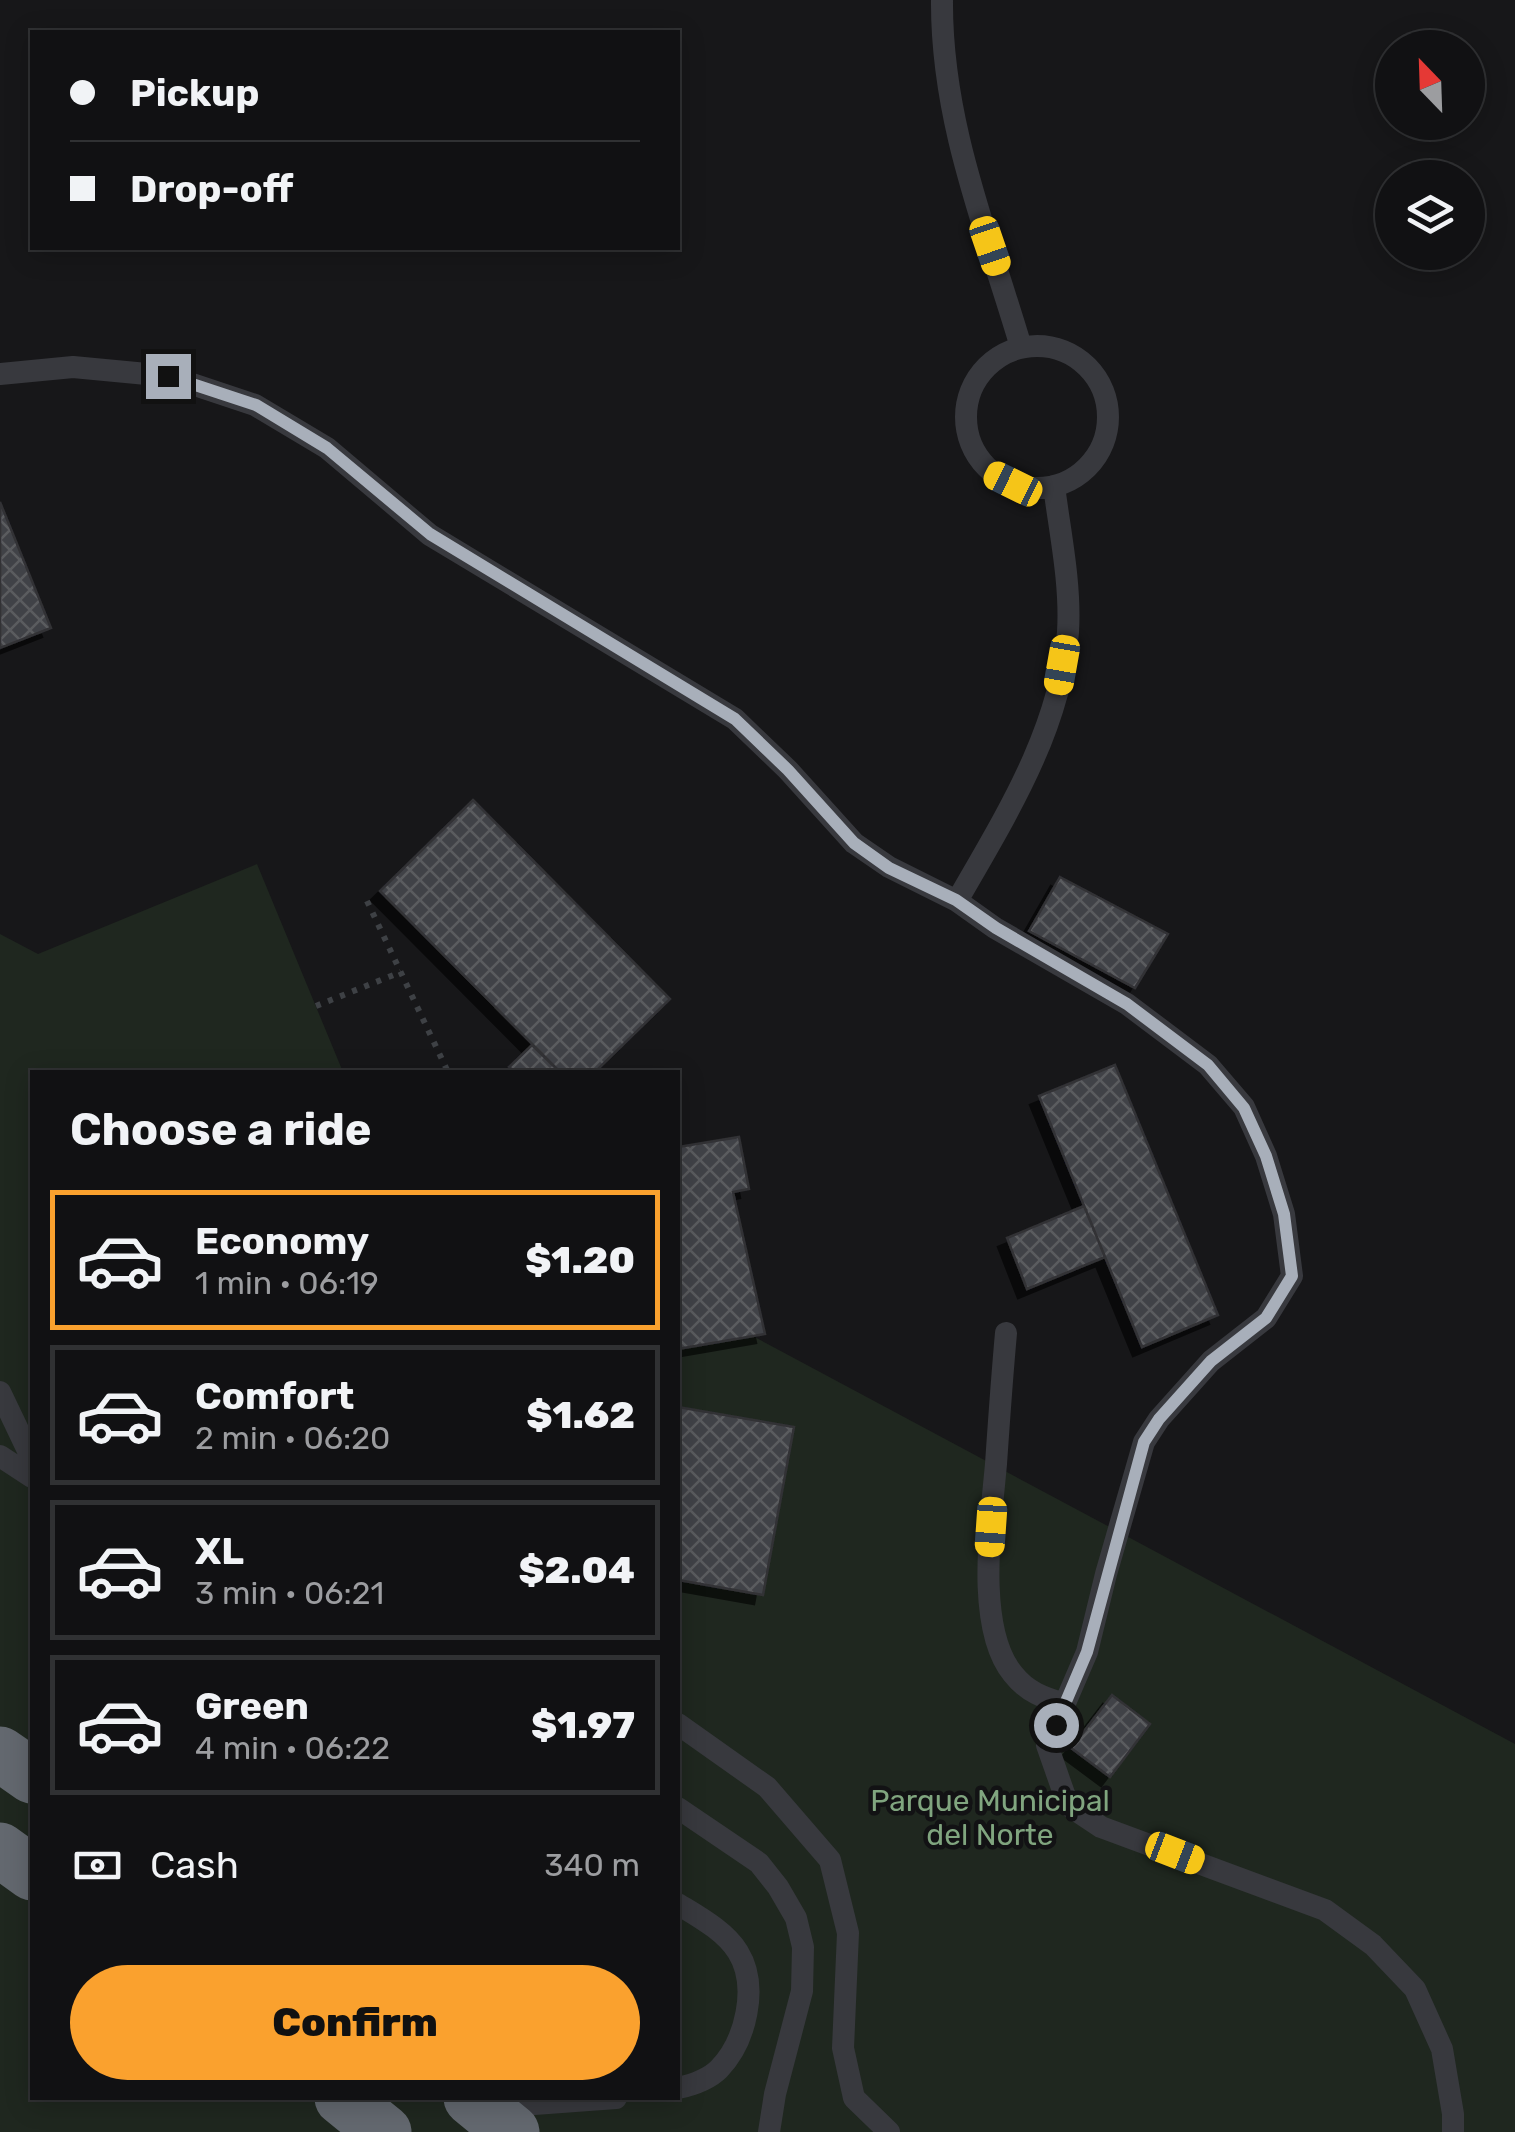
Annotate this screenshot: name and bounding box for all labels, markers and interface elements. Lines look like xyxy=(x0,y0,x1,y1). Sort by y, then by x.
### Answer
north arrow xyxy=(1375,30,1485,140)
map controls xyxy=(1375,30,1485,270)
text: Pickup xyxy=(130,70,259,116)
button: layers xyxy=(1375,160,1485,270)
text: Drop-off xyxy=(130,166,293,212)
car xyxy=(966,213,1014,279)
route end xyxy=(146,354,191,399)
car xyxy=(979,457,1047,511)
car xyxy=(1042,633,1082,697)
text: Choose a ride xyxy=(70,1103,372,1156)
icon: car xyxy=(75,1215,165,1305)
text: Economy xyxy=(195,1218,369,1264)
text: $1.20 xyxy=(525,1237,635,1283)
text: 1 min · 06:19 xyxy=(195,1264,379,1302)
icon: car xyxy=(75,1370,165,1460)
text: Comfort xyxy=(195,1373,354,1419)
text: $1.62 xyxy=(526,1392,635,1438)
text: 2 min · 06:20 xyxy=(195,1419,390,1457)
car xyxy=(974,1496,1008,1558)
icon: car xyxy=(75,1525,165,1615)
text: XL xyxy=(195,1528,244,1574)
text: $2.04 xyxy=(518,1547,635,1593)
text: 3 min · 06:21 xyxy=(195,1574,384,1612)
icon: car xyxy=(75,1680,165,1770)
text: Green xyxy=(195,1683,309,1729)
text: $1.97 xyxy=(531,1702,635,1748)
route start xyxy=(1034,1703,1079,1748)
text: 4 min · 06:22 xyxy=(195,1729,390,1767)
park label: Parque Municipal del Norte xyxy=(870,1783,1110,1853)
car xyxy=(1142,1828,1208,1878)
icon: cash xyxy=(70,1838,125,1893)
text: Cash xyxy=(150,1842,239,1888)
text: 340 m xyxy=(544,1846,640,1884)
button: Confirm xyxy=(70,1965,640,2080)

